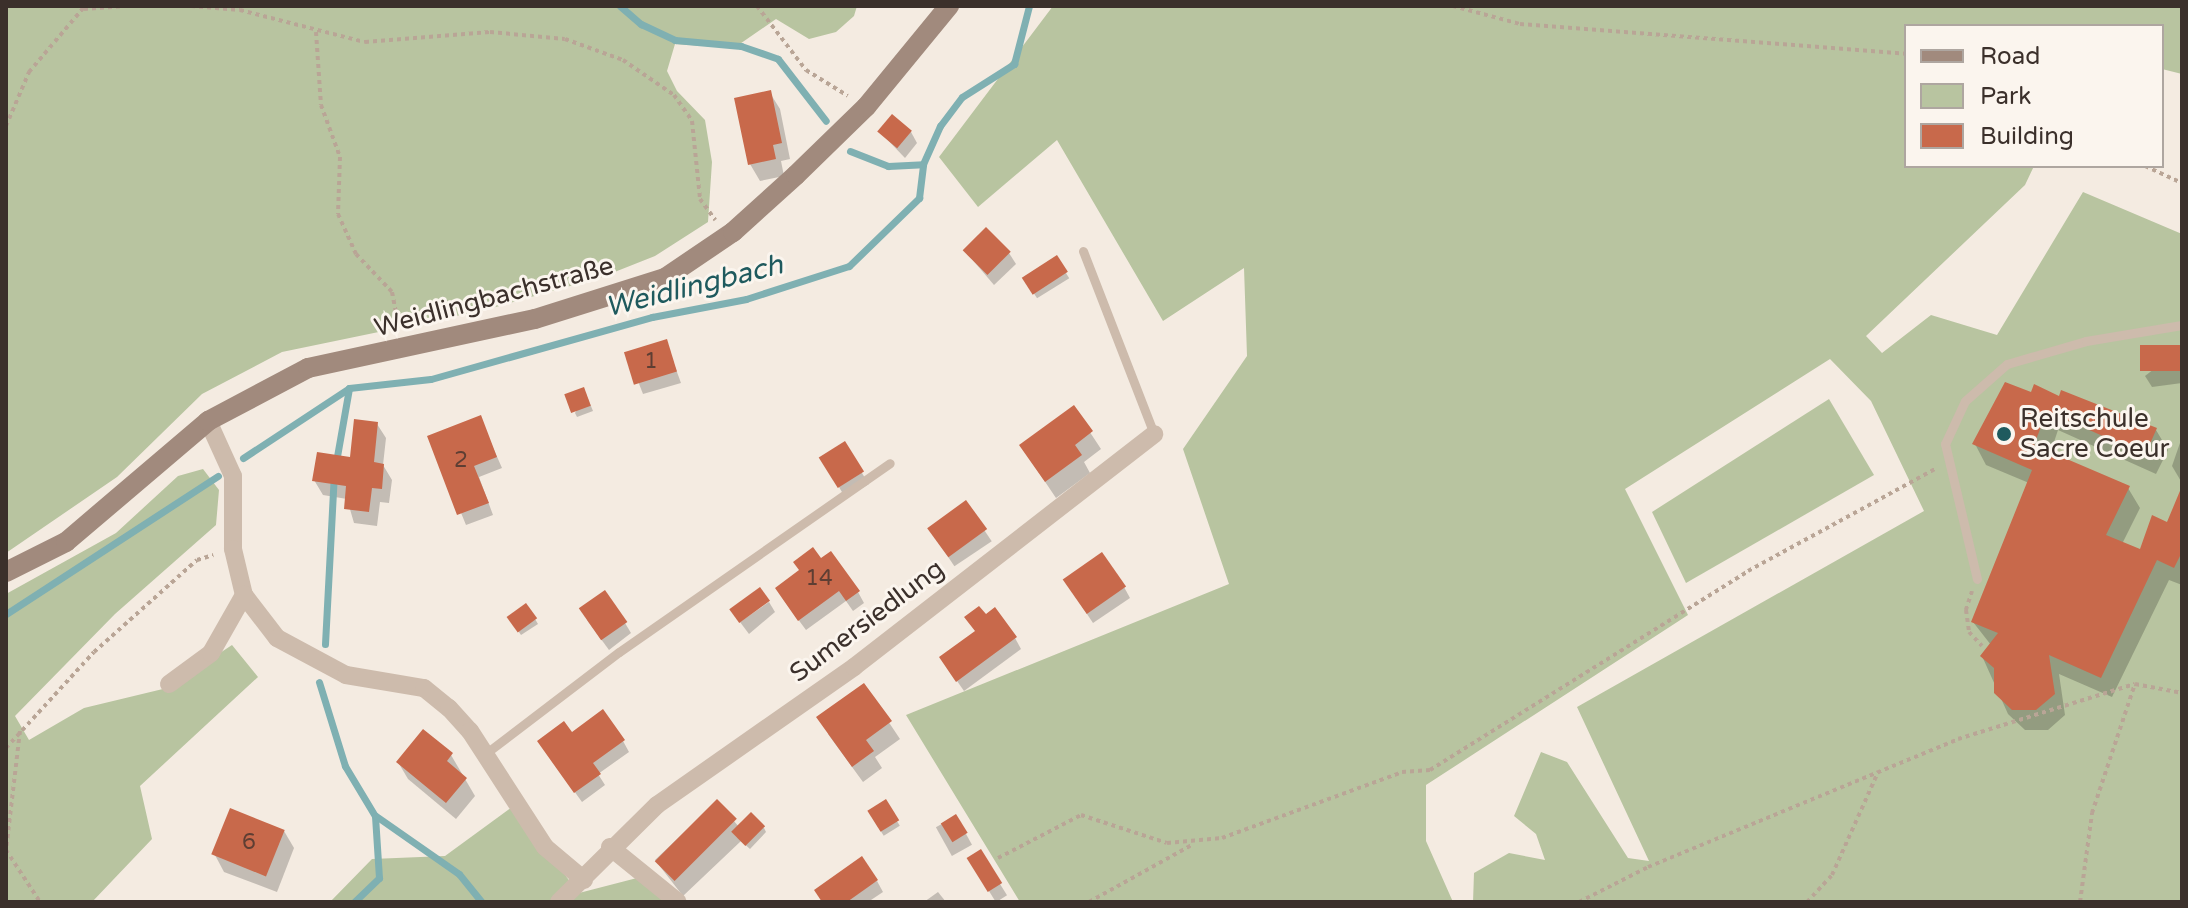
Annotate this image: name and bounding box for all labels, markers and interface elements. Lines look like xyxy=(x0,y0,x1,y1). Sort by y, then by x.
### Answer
legend xyxy=(1904,24,2164,168)
text: Road xyxy=(1980,42,2040,71)
text: Park xyxy=(1980,82,2031,111)
text: Building xyxy=(1980,122,2074,151)
water label: Weidlingbach xyxy=(602,248,786,324)
street label: Weidlingbachstraße xyxy=(371,250,617,344)
house number: 1 xyxy=(644,349,658,375)
place label: Reitschule Sacre Coeur xyxy=(2020,403,2169,464)
marker: Reitschule Sacre Coeur xyxy=(1995,425,2013,443)
house number: 2 xyxy=(454,448,468,474)
street label: Sumersiedlung xyxy=(784,553,950,689)
house number: 14 xyxy=(805,566,833,592)
house number: 6 xyxy=(242,830,256,856)

